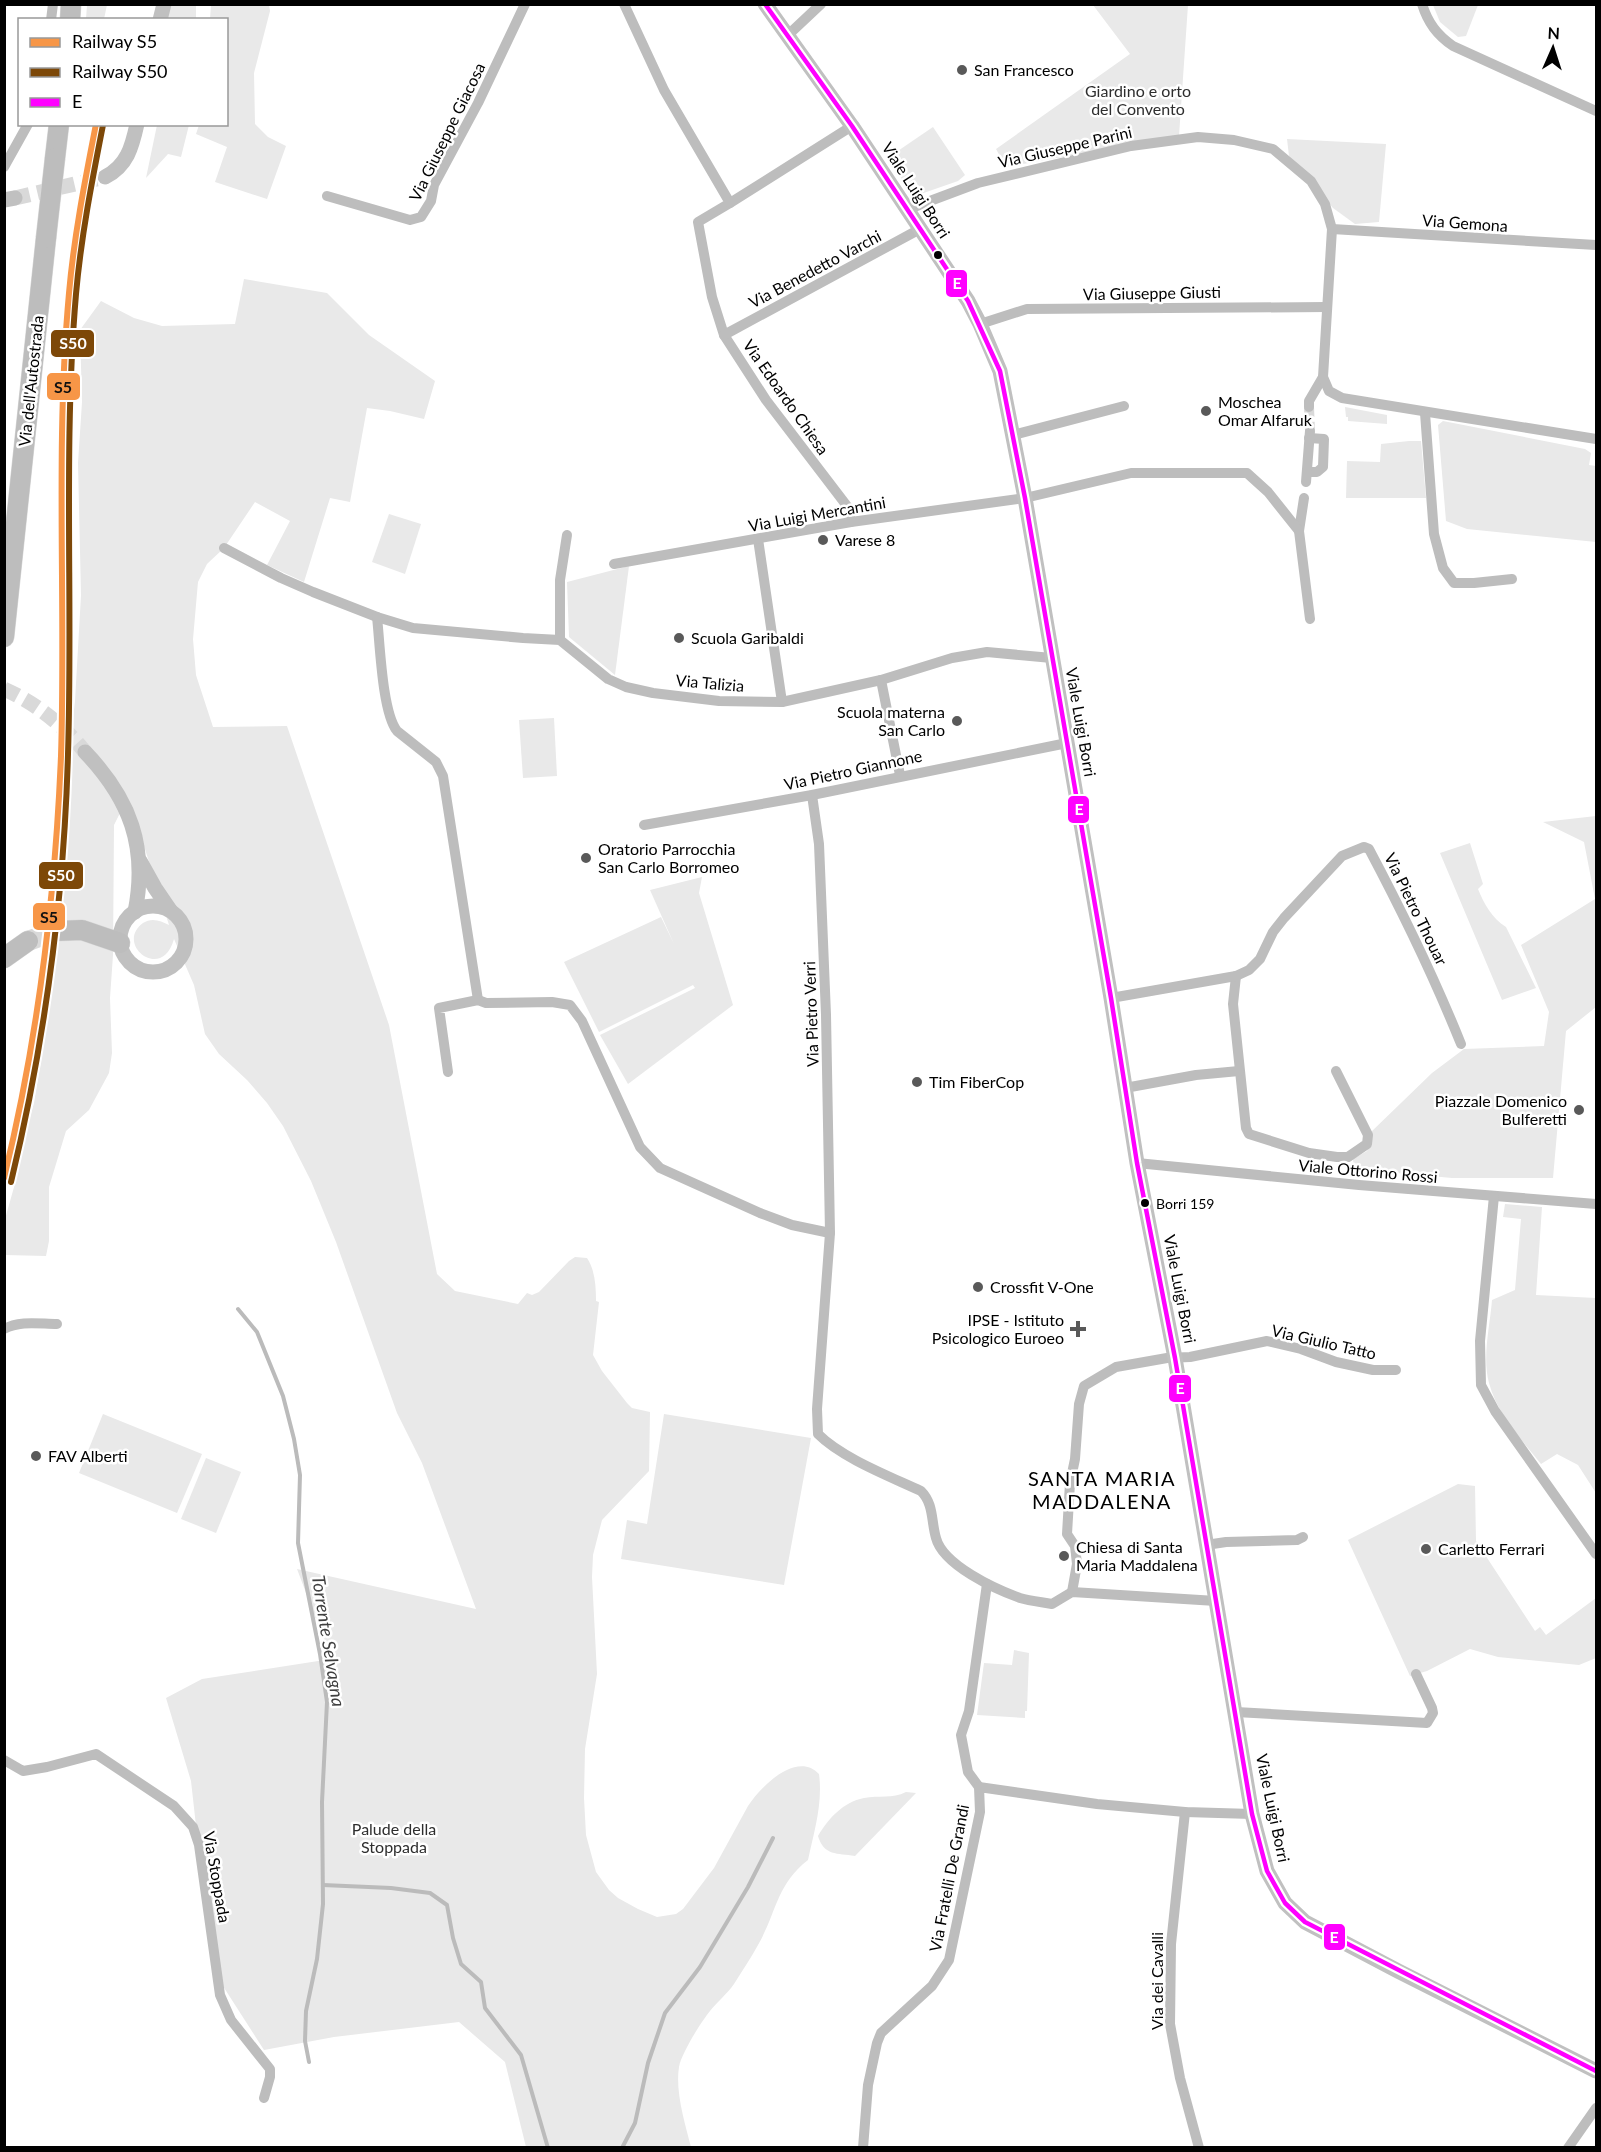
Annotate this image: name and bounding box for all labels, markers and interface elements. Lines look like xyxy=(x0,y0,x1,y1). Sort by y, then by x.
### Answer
legend xyxy=(18,18,228,126)
north arrow xyxy=(1523,18,1583,78)
text: N xyxy=(1547,23,1560,42)
text: Railway S5 xyxy=(72,30,157,52)
street label: Via Giuseppe Giacosa xyxy=(405,59,488,204)
text: Railway S50 xyxy=(72,60,168,82)
place label: San Francesco xyxy=(974,60,1074,79)
marker: San Francesco xyxy=(955,63,969,77)
park label: Giardino e orto del Convento xyxy=(1085,81,1191,118)
text: E xyxy=(72,90,82,112)
street label: Via Giuseppe Parini xyxy=(996,122,1134,171)
street label: Viale Luigi Borri xyxy=(878,138,954,241)
street label: Via Gemona xyxy=(1422,210,1509,235)
street label: Via Benedetto Varchi xyxy=(745,226,884,311)
unlabelled marker xyxy=(932,249,944,261)
line badge: E xyxy=(945,269,968,298)
text: E xyxy=(952,273,962,292)
street label: Via Giuseppe Giusti xyxy=(1083,282,1221,303)
street label: Via dell'Autostrada xyxy=(14,315,47,447)
line badge: S50 xyxy=(50,329,95,358)
text: S50 xyxy=(59,333,87,352)
street label: Via Edoardo Chiesa xyxy=(740,336,833,458)
line badge: S5 xyxy=(46,372,81,401)
text: S5 xyxy=(54,377,72,396)
place label: Moschea Omar Alfaruk xyxy=(1218,392,1313,429)
marker: Moschea Omar Alfaruk xyxy=(1199,404,1213,418)
street label: Via Luigi Mercantini xyxy=(747,492,887,535)
place label: Varese 8 xyxy=(835,530,895,549)
marker: Varese 8 xyxy=(816,533,830,547)
place label: Scuola Garibaldi xyxy=(691,628,804,647)
marker: Scuola Garibaldi xyxy=(672,631,686,645)
street label: Viale Luigi Borri xyxy=(1063,666,1100,778)
street label: Via Talizia xyxy=(675,670,745,695)
place label: Scuola materna San Carlo xyxy=(837,702,945,739)
marker: Scuola materna San Carlo xyxy=(950,714,964,728)
street label: Via Pietro Giannone xyxy=(782,746,924,793)
line badge: E xyxy=(1067,795,1090,824)
text: E xyxy=(1074,799,1084,818)
place label: Oratorio Parrocchia San Carlo Borromeo xyxy=(598,839,739,876)
street label: Via Pietro Thouar xyxy=(1381,850,1452,968)
marker: Oratorio Parrocchia San Carlo Borromeo xyxy=(579,851,593,865)
line badge: S50 xyxy=(38,861,84,890)
text: S50 xyxy=(47,865,75,884)
line badge: S5 xyxy=(32,902,66,931)
text: S5 xyxy=(40,907,58,926)
street label: Via Pietro Verri xyxy=(799,961,822,1067)
place label: Tim FiberCop xyxy=(929,1072,1024,1091)
marker: Tim FiberCop xyxy=(910,1075,924,1089)
place label: Piazzale Domenico Bulferetti xyxy=(1435,1091,1567,1128)
marker: Piazzale Domenico Bulferetti xyxy=(1572,1103,1586,1117)
street label: Viale Ottorino Rossi xyxy=(1298,1155,1438,1186)
place label: Borri 159 xyxy=(1156,1195,1214,1212)
marker: Borri 159 xyxy=(1139,1197,1151,1209)
street label: Viale Luigi Borri xyxy=(1161,1233,1200,1345)
place label: Crossfit V-One xyxy=(990,1277,1094,1296)
marker: Crossfit V-One xyxy=(971,1280,985,1294)
place label: IPSE - Istituto Psicologico Euroeo xyxy=(932,1310,1064,1347)
marker: IPSE - Istituto Psicologico Euroeo xyxy=(1069,1320,1087,1338)
street label: Via Giulio Tatto xyxy=(1270,1320,1378,1363)
line badge: E xyxy=(1168,1374,1192,1403)
text: E xyxy=(1175,1378,1185,1397)
place label: FAV Alberti xyxy=(48,1446,128,1465)
marker: FAV Alberti xyxy=(29,1449,43,1463)
district label: SANTA MARIA MADDALENA xyxy=(1028,1466,1176,1513)
place label: Chiesa di Santa Maria Maddalena xyxy=(1076,1537,1198,1574)
place label: Carletto Ferrari xyxy=(1438,1539,1545,1558)
marker: Carletto Ferrari xyxy=(1419,1542,1433,1556)
marker: Chiesa di Santa Maria Maddalena xyxy=(1057,1549,1071,1563)
water label: Torrente Selvagna xyxy=(308,1573,350,1708)
street label: Viale Luigi Borri xyxy=(1253,1752,1294,1864)
street label: Via Fratelli De Grandi xyxy=(925,1803,972,1953)
park label: Palude della Stoppada xyxy=(352,1819,436,1856)
street label: Via Stoppada xyxy=(200,1830,235,1924)
line badge: E xyxy=(1323,1923,1346,1951)
text: E xyxy=(1329,1927,1339,1946)
street label: Via dei Cavalli xyxy=(1147,1932,1166,2030)

